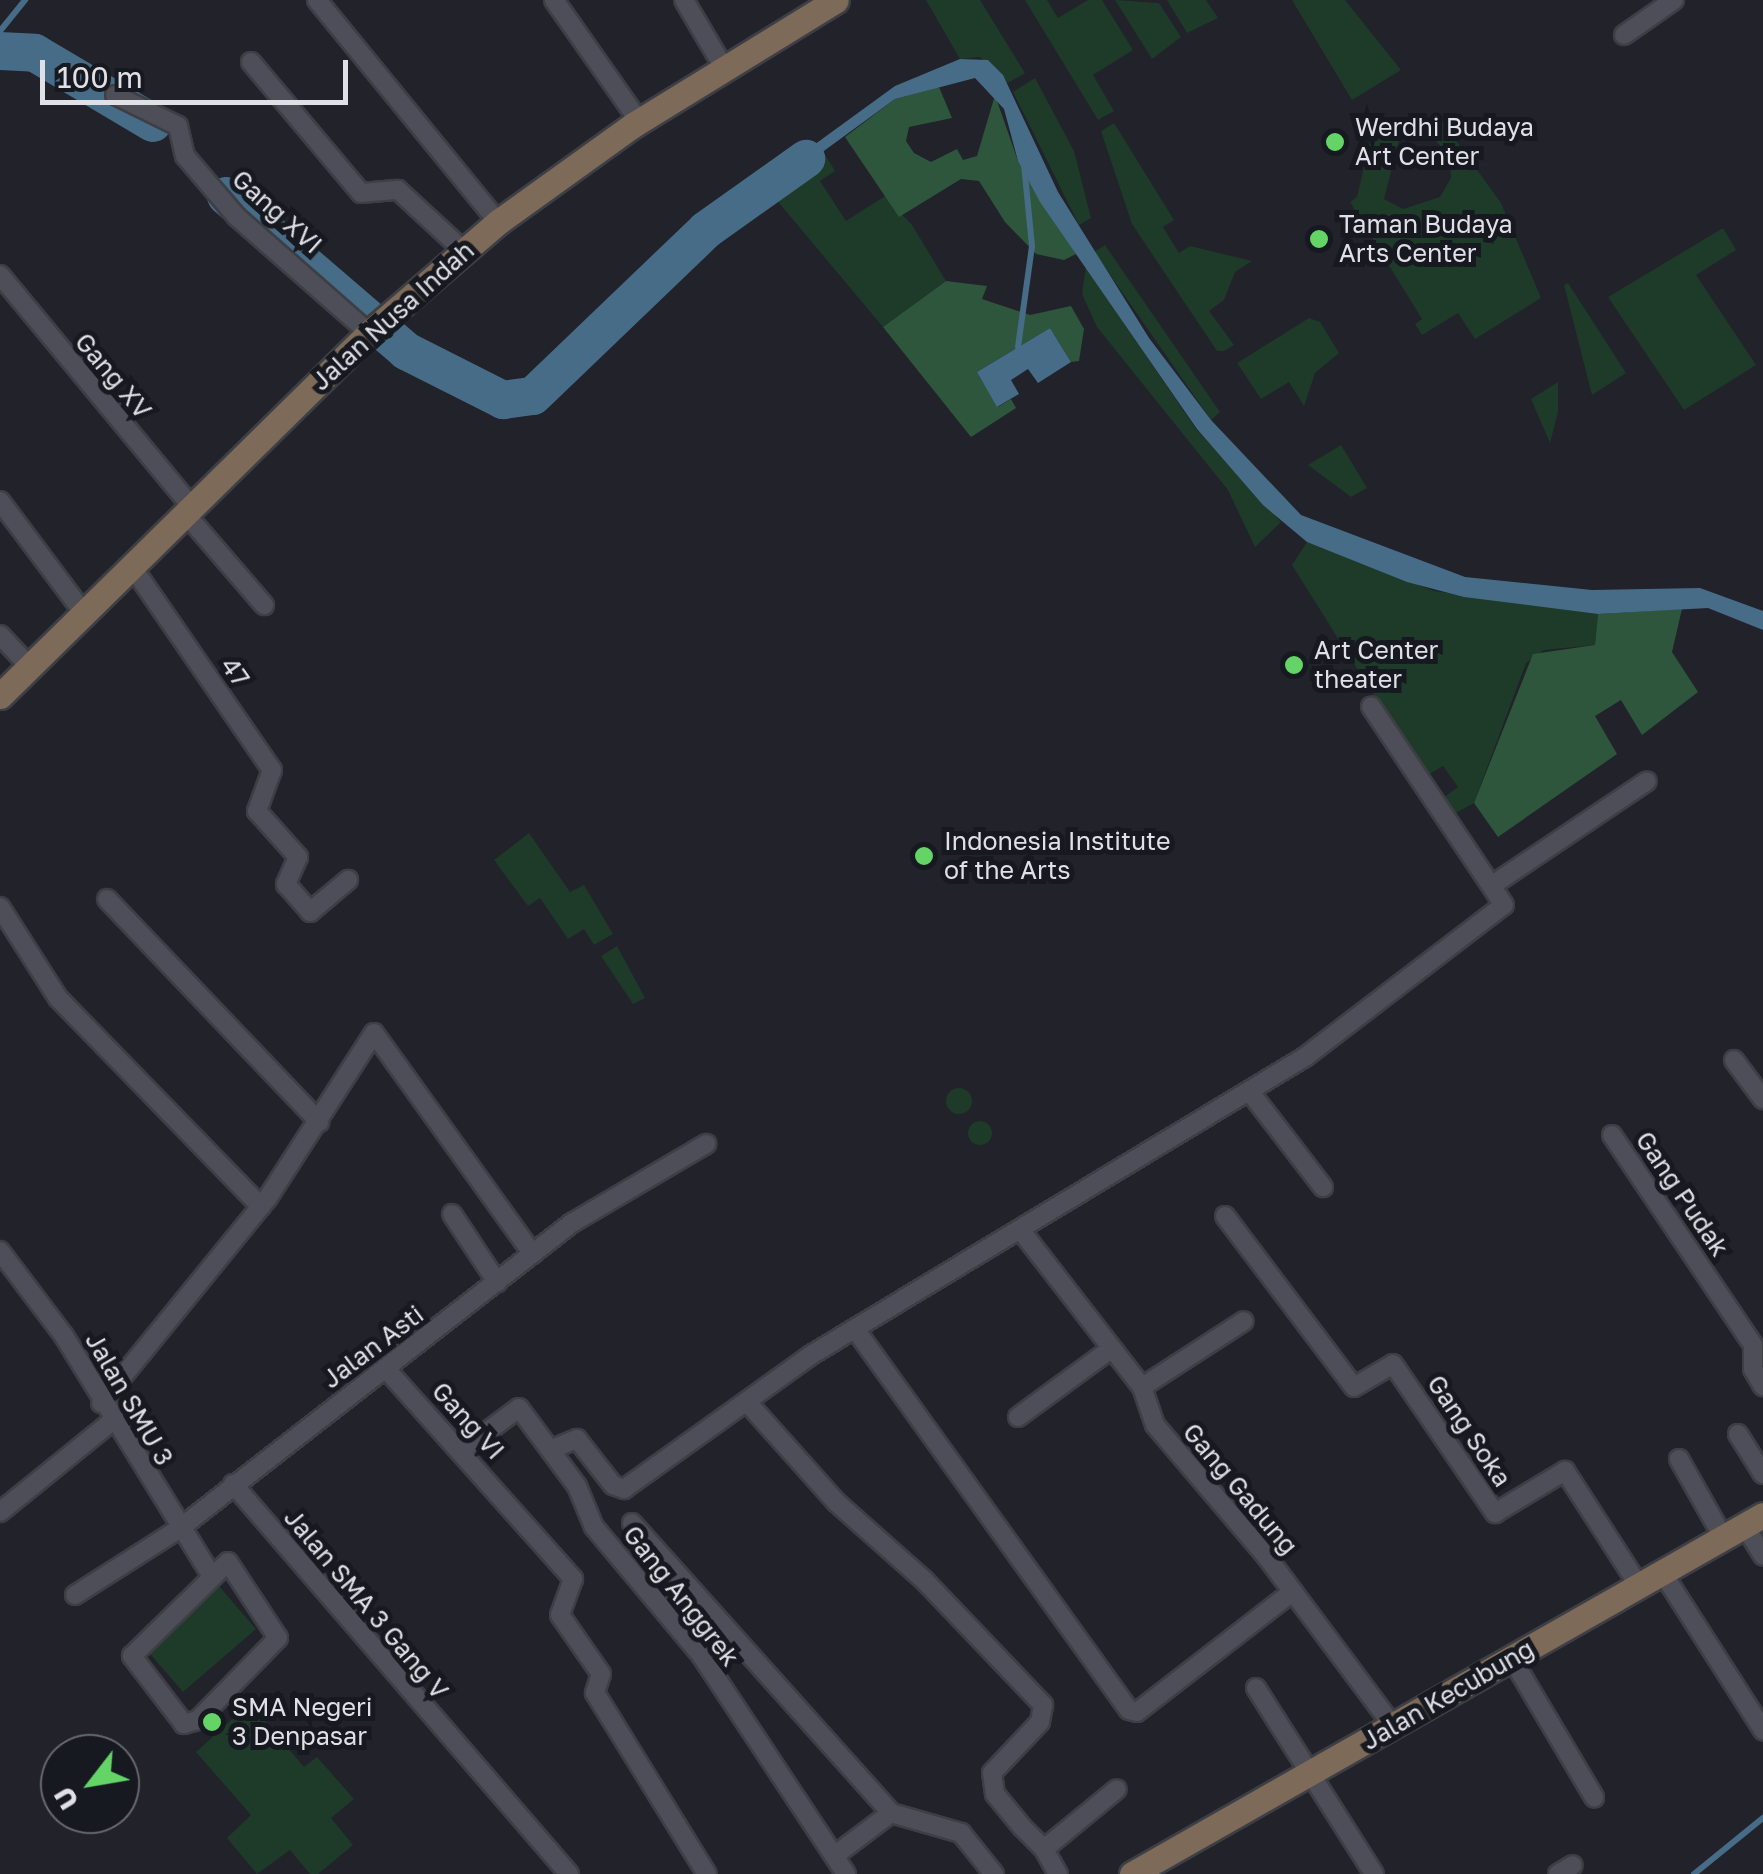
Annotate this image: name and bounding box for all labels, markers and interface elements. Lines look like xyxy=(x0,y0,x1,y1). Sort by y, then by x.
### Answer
scale bar xyxy=(45,40,352,102)
text: 100 m xyxy=(57,59,143,95)
place label: Werdhi Budaya Art Center xyxy=(1355,113,1534,172)
marker: Werdhi Budaya Art Center xyxy=(1324,131,1346,153)
street label: Gang XVI xyxy=(226,164,328,260)
place label: Taman Budaya Arts Center xyxy=(1339,210,1512,269)
marker: Taman Budaya Arts Center xyxy=(1308,228,1330,250)
street label: Jalan Nusa Indah xyxy=(306,235,480,397)
street label: Gang XV xyxy=(69,327,157,425)
place label: Art Center theater xyxy=(1314,636,1438,695)
street label: 47 xyxy=(215,652,255,692)
marker: Art Center theater xyxy=(1283,654,1305,676)
place label: Indonesia Institute of the Arts xyxy=(944,827,1171,886)
marker: Indonesia Institute of the Arts xyxy=(913,845,935,867)
street label: Gang Pudak xyxy=(1629,1126,1735,1262)
street label: Jalan Asti xyxy=(317,1299,429,1395)
street label: Jalan SMU 3 xyxy=(79,1327,179,1471)
street label: Gang Soka xyxy=(1421,1370,1517,1492)
street label: Gang VI xyxy=(426,1376,510,1466)
street label: Gang Gadung xyxy=(1177,1417,1303,1561)
street label: Jalan SMA 3 Gang V xyxy=(278,1503,454,1705)
street label: Gang Anggrek xyxy=(617,1520,745,1672)
street label: Jalan Kecubung xyxy=(1357,1634,1539,1756)
place label: SMA Negeri 3 Denpasar xyxy=(232,1693,372,1752)
marker: SMA Negeri 3 Denpasar xyxy=(201,1711,223,1733)
north arrow xyxy=(40,1734,140,1834)
text: U xyxy=(46,1781,85,1816)

